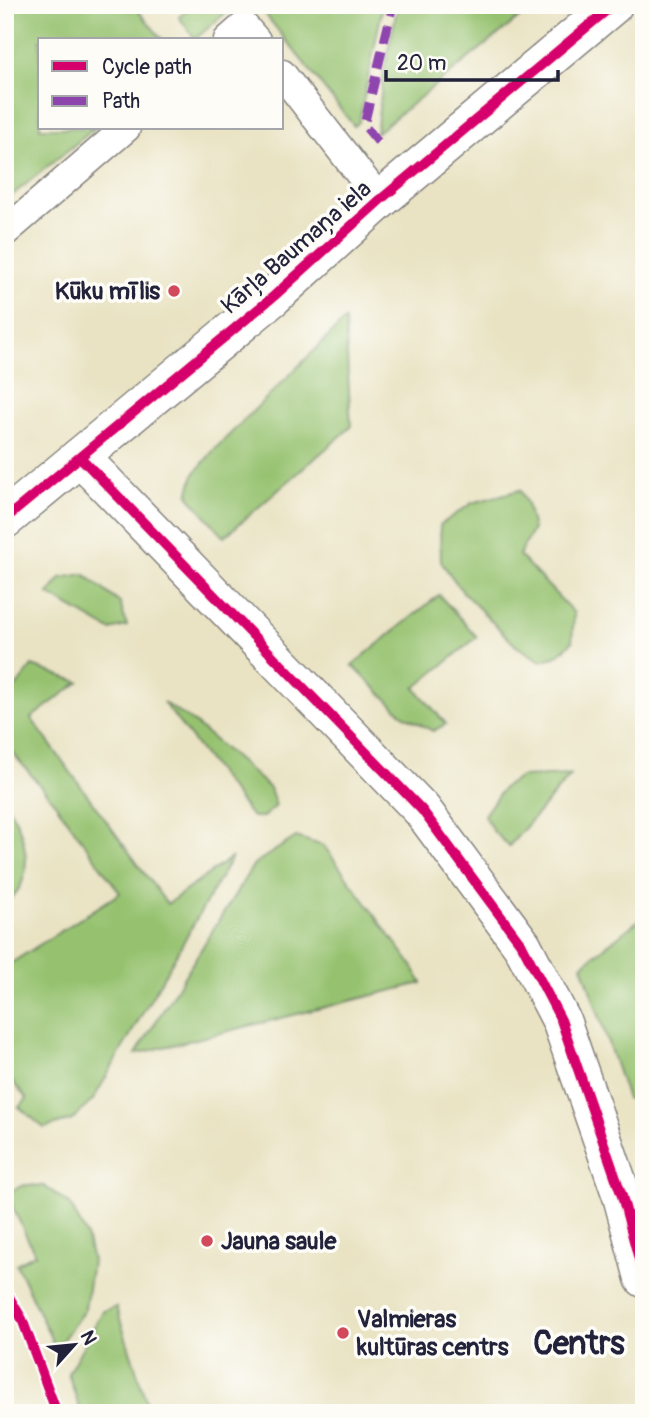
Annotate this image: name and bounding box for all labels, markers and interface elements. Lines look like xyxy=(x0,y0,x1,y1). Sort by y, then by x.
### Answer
legend xyxy=(38,38,284,130)
scale bar xyxy=(386,38,558,82)
text: 20 m xyxy=(397,50,446,77)
text: Cycle path xyxy=(102,54,192,81)
text: Path xyxy=(102,88,140,115)
street label: Kārļa Baumaņa iela xyxy=(215,174,377,321)
place label: Kūku mīlis xyxy=(55,277,160,306)
marker: Kūku mīlis xyxy=(166,283,182,299)
place label: Jauna saule xyxy=(221,1227,337,1256)
marker: Jauna saule xyxy=(199,1233,215,1249)
place label: Valmieras kultūras centrs xyxy=(356,1305,509,1362)
north arrow xyxy=(38,1310,108,1380)
district label: Centrs xyxy=(533,1324,625,1364)
marker: Valmieras kultūras centrs xyxy=(335,1325,351,1341)
text: N xyxy=(75,1327,102,1349)

